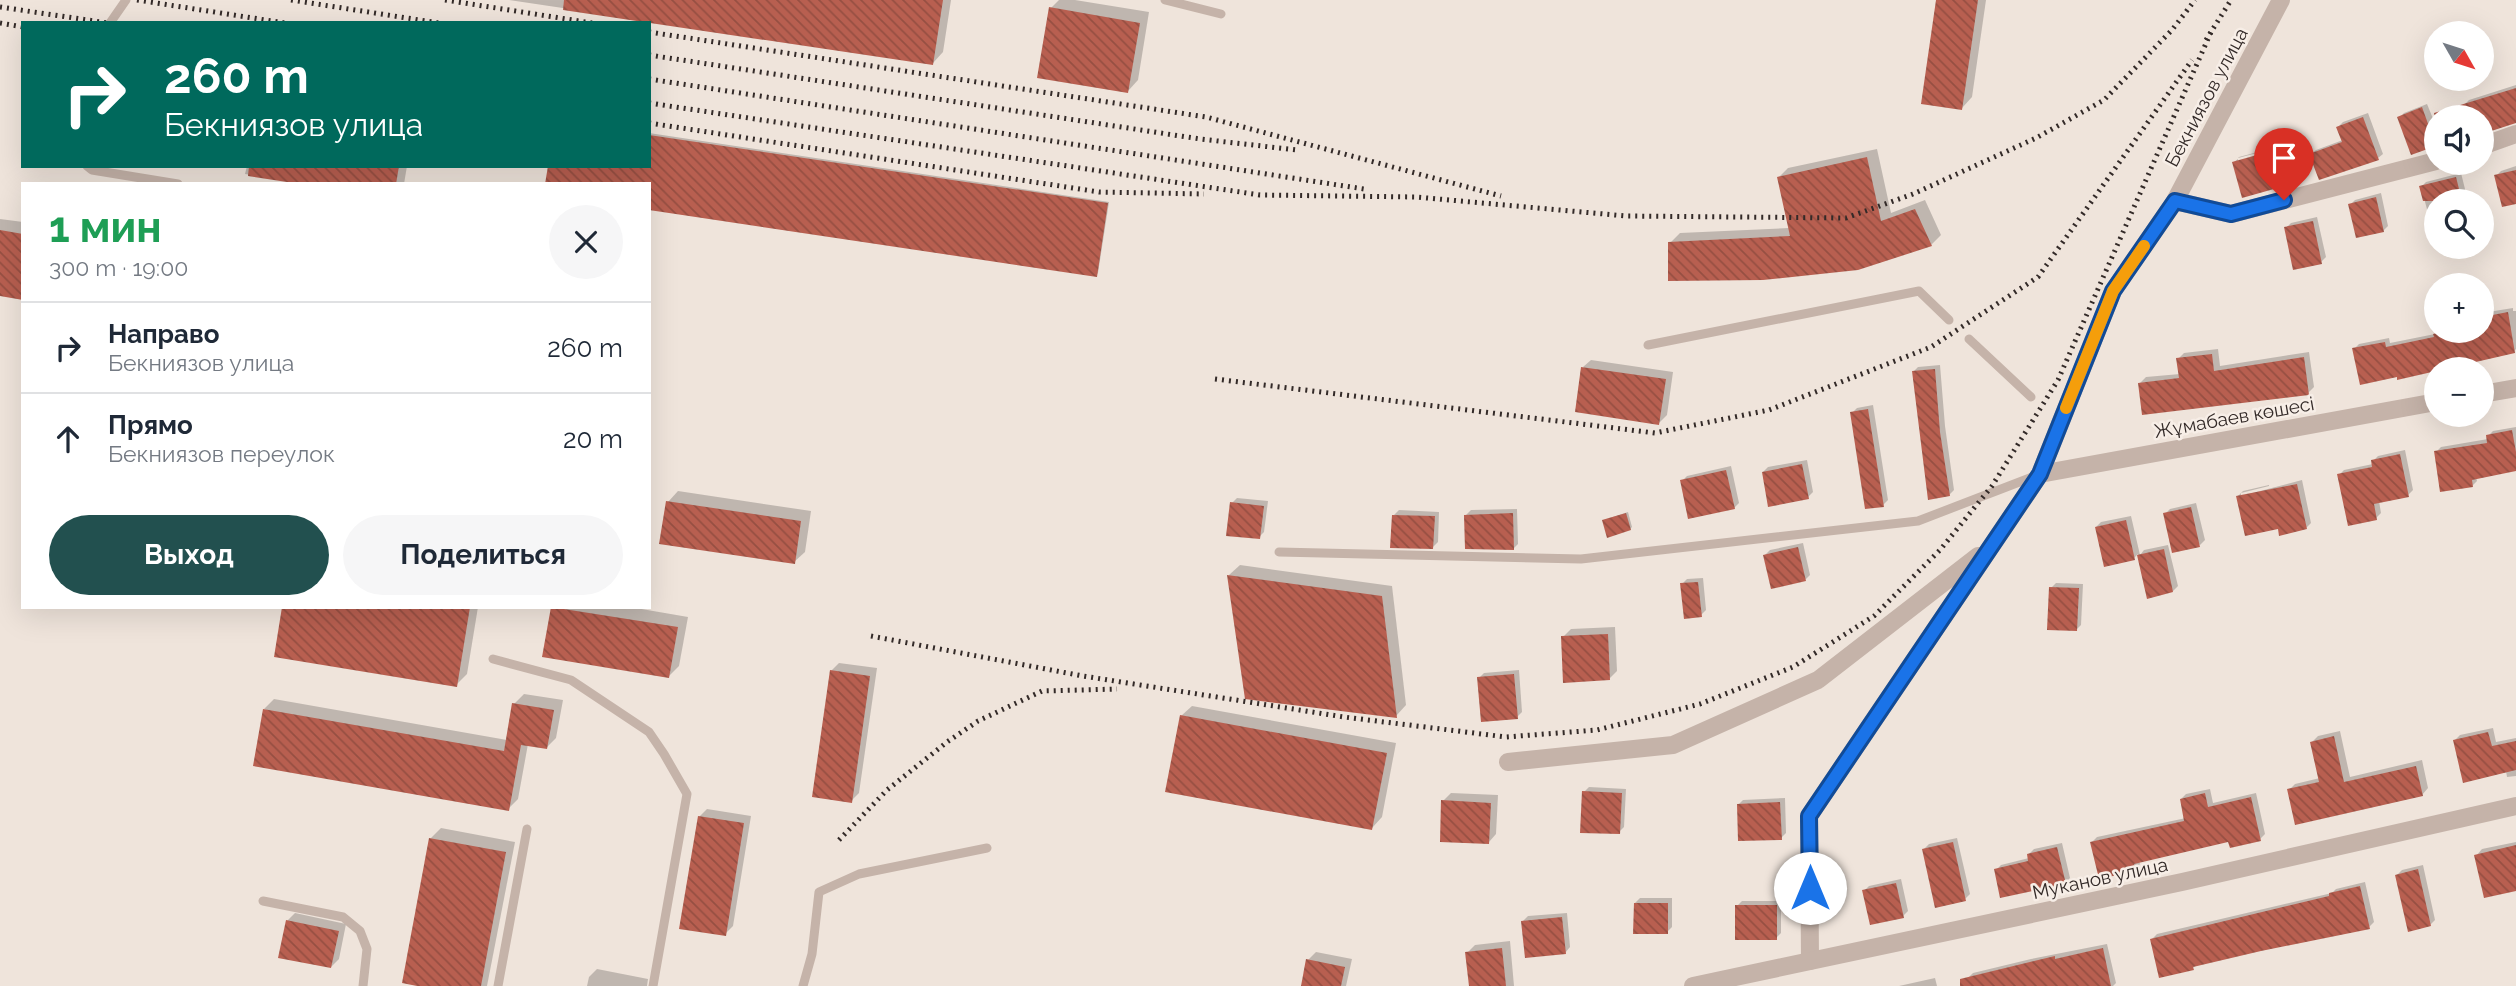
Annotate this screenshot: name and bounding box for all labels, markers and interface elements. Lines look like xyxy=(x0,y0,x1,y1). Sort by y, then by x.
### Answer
north arrow xyxy=(2424,21,2494,91)
map controls xyxy=(2424,21,2494,427)
street label: Бекниязов улица xyxy=(2160,24,2252,170)
text: 260 m xyxy=(164,47,309,104)
icon: right xyxy=(49,49,140,140)
button: sound xyxy=(2424,105,2494,175)
text: Бекниязов улица xyxy=(164,106,423,143)
pin xyxy=(2254,128,2314,200)
icon: arrive xyxy=(2265,139,2303,177)
button: search xyxy=(2424,189,2494,259)
text: 1 мин xyxy=(49,203,162,252)
button: close xyxy=(549,205,623,279)
text: 300 m · 19:00 xyxy=(49,254,188,281)
button: + xyxy=(2424,273,2494,343)
text: Направо xyxy=(108,319,219,349)
icon: right xyxy=(49,329,87,367)
text: 260 m xyxy=(547,333,623,363)
text: Бекниязов улица xyxy=(108,349,294,376)
button: − xyxy=(2424,357,2494,427)
street label: Жұмабаев көшесі xyxy=(2152,392,2316,442)
text: Прямо xyxy=(108,410,193,440)
icon: ahead xyxy=(49,420,87,458)
text: 20 m xyxy=(563,424,623,454)
text: Бекниязов переулок xyxy=(108,440,335,467)
button: Выход xyxy=(49,515,329,595)
button: Поделиться xyxy=(343,515,623,595)
position arrow xyxy=(1773,851,1847,925)
street label: Муканов улица xyxy=(2030,853,2170,903)

